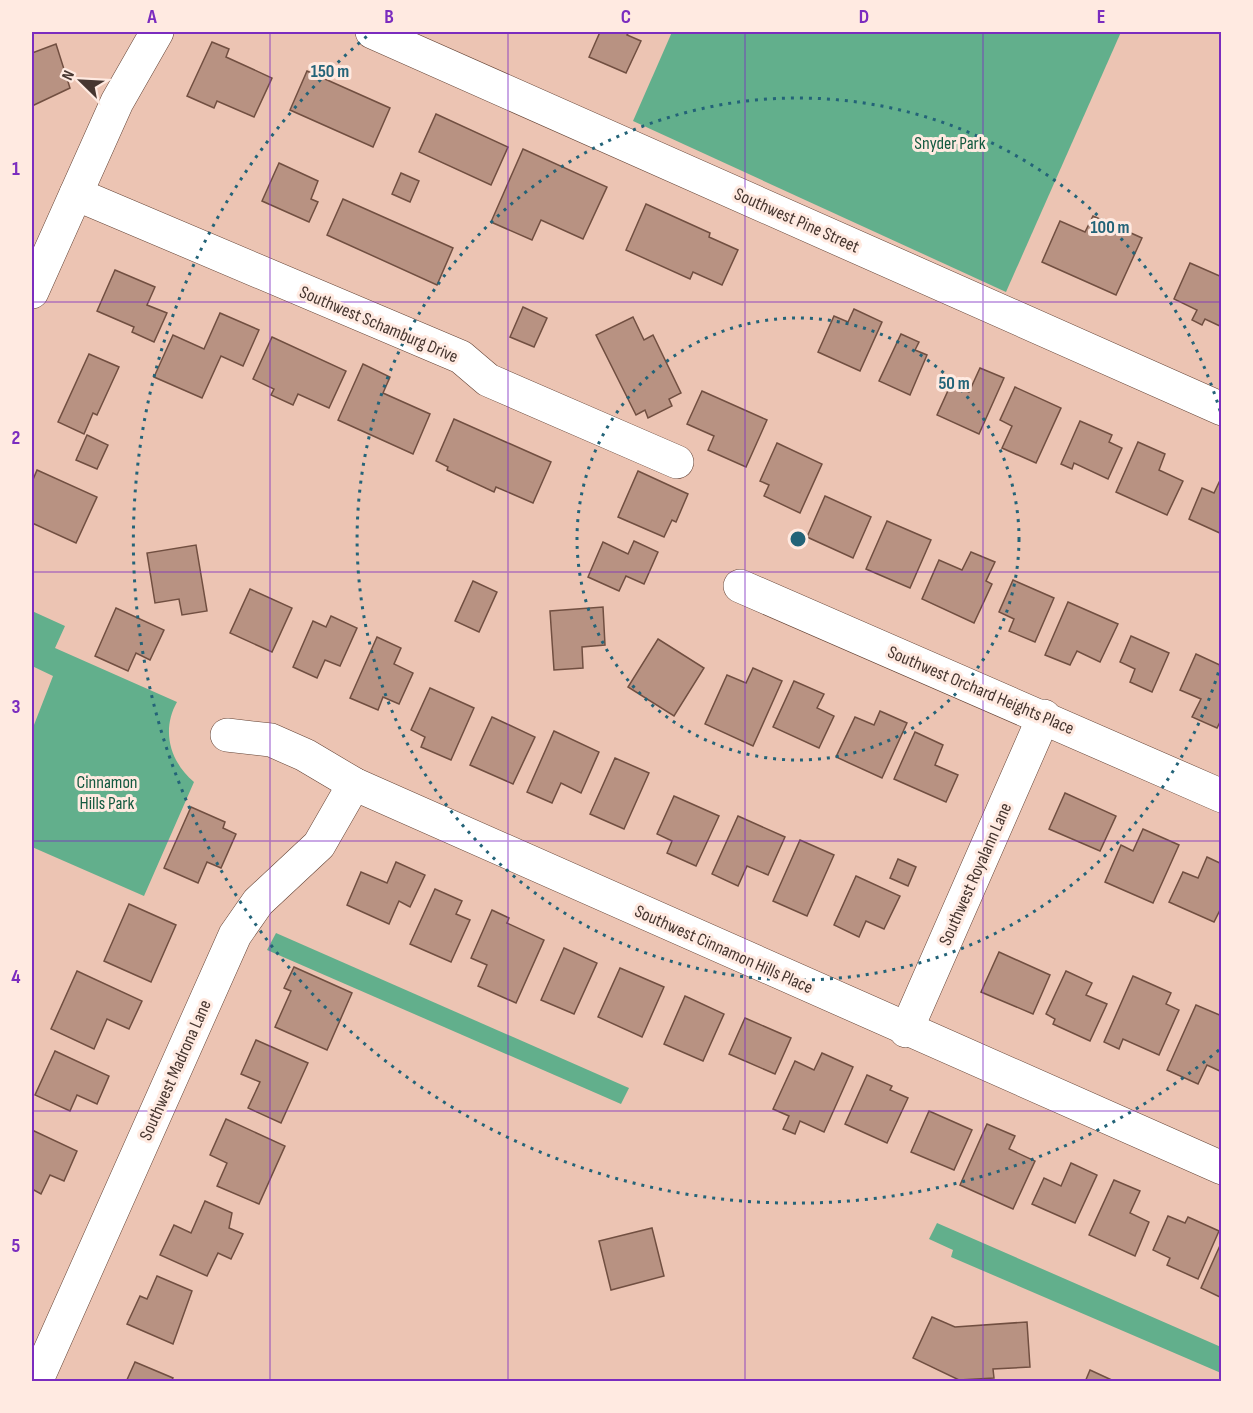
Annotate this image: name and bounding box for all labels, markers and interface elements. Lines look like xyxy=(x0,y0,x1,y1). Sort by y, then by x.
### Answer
text: A xyxy=(146,5,157,29)
text: B xyxy=(384,5,394,29)
text: C xyxy=(621,5,631,29)
text: D xyxy=(859,5,869,29)
text: E xyxy=(1097,5,1105,29)
north arrow xyxy=(51,51,111,111)
text: 150 m xyxy=(311,61,349,82)
text: N xyxy=(58,68,79,83)
park label: Snyder Park xyxy=(914,133,986,154)
text: 1 xyxy=(12,157,20,181)
street label: Southwest Pine Street xyxy=(731,183,863,258)
text: 100 m xyxy=(1091,217,1130,238)
street label: Southwest Schamburg Drive xyxy=(296,282,461,367)
text: 50 m xyxy=(938,373,970,394)
text: 2 xyxy=(12,426,20,450)
centre of rings xyxy=(788,529,808,549)
street label: Southwest Orchard Heights Place xyxy=(884,642,1077,739)
text: 3 xyxy=(12,695,21,719)
park label: Cinnamon Hills Park xyxy=(76,772,138,814)
street label: Southwest Royalann Lane xyxy=(935,800,1016,949)
street label: Southwest Cinnamon Hills Place xyxy=(631,901,816,998)
text: 4 xyxy=(11,965,21,989)
street label: Southwest Madrona Lane xyxy=(135,997,216,1144)
text: 5 xyxy=(12,1234,21,1258)

